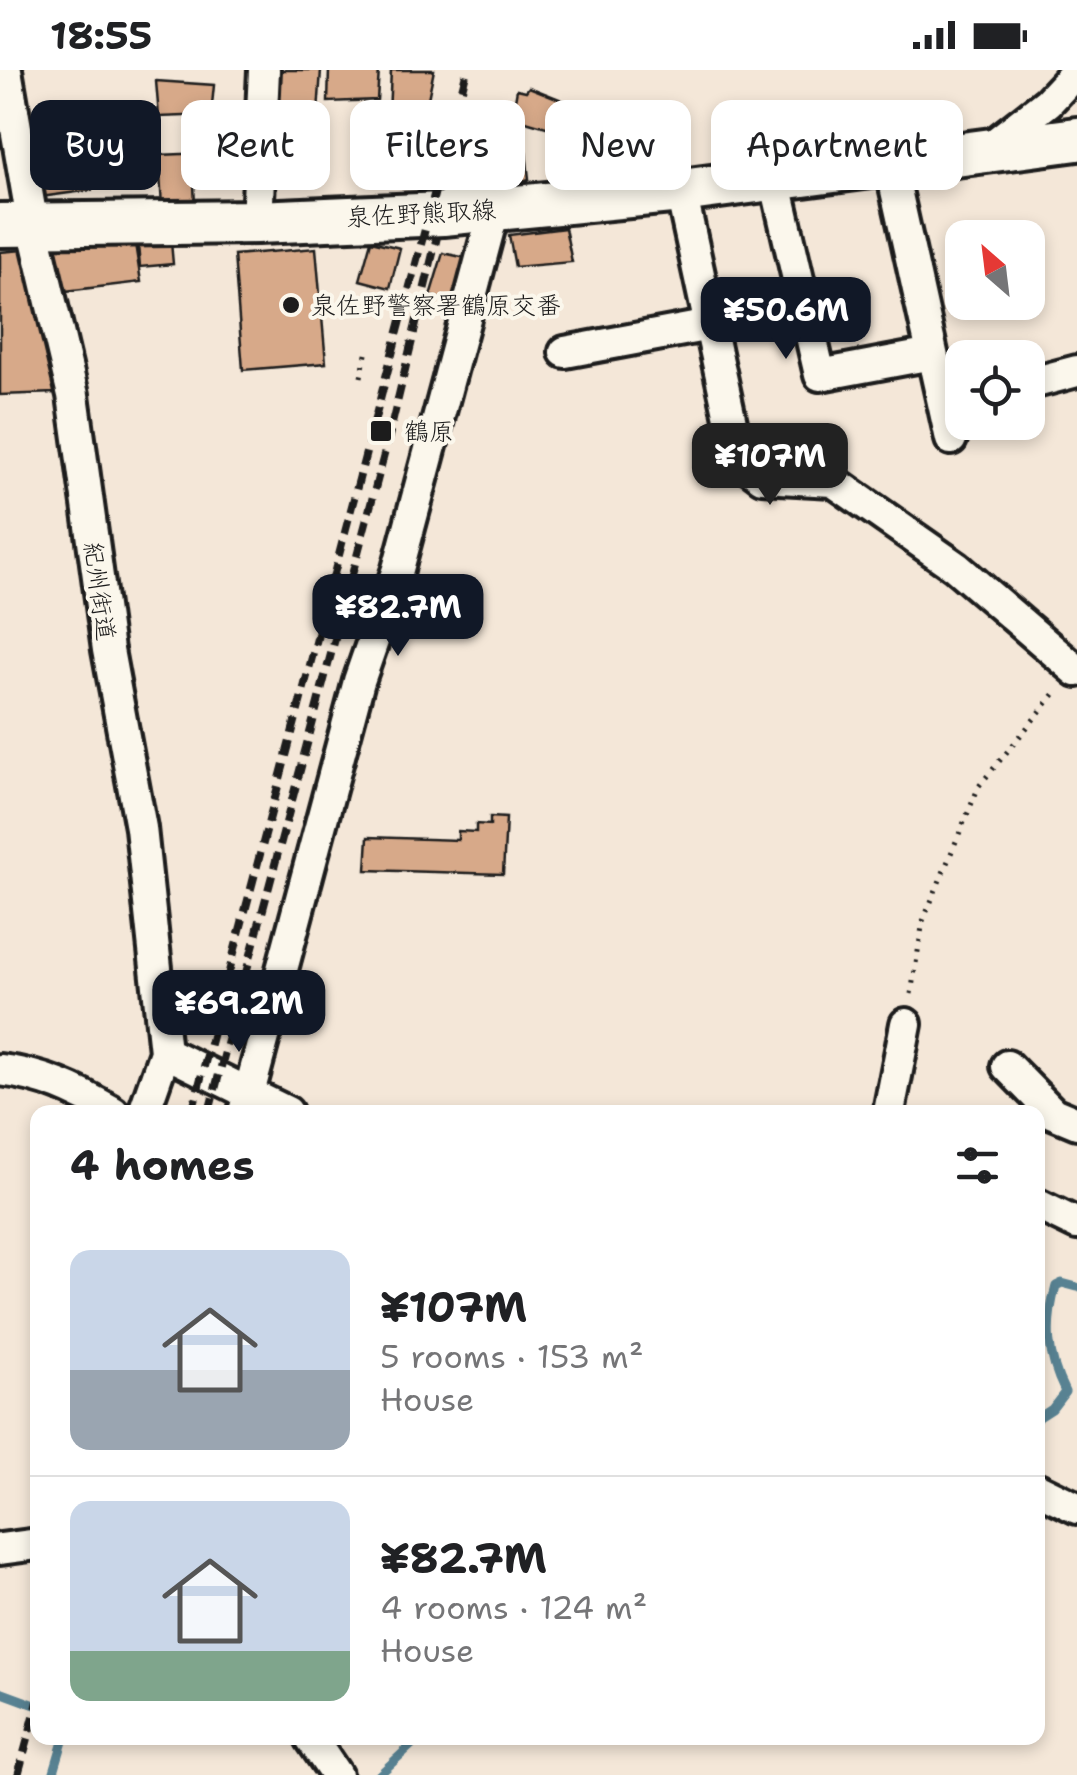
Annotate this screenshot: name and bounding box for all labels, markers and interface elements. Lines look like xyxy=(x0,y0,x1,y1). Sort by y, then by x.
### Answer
text: 18:55 xyxy=(50,10,152,61)
chip: Buy xyxy=(30,100,161,190)
chip: Rent xyxy=(181,100,330,190)
chip: Filters xyxy=(350,100,525,190)
chip: New xyxy=(545,100,691,190)
chip: Apartment xyxy=(711,100,963,190)
street label: 泉佐野熊取線 xyxy=(345,192,497,234)
north arrow xyxy=(945,220,1045,320)
map controls xyxy=(945,220,1045,440)
pin: ¥50.6M xyxy=(705,277,867,362)
place label: 泉佐野警察署鶴原交番 xyxy=(311,288,561,322)
text: ¥50.6M xyxy=(723,288,849,331)
marker: 泉佐野警察署鶴原交番 xyxy=(280,294,302,316)
button: locate xyxy=(945,340,1045,440)
place label: 鶴原 xyxy=(404,414,454,448)
marker: 鶴原 xyxy=(368,418,394,444)
pin: ¥107M xyxy=(700,423,840,508)
text: ¥107M xyxy=(714,434,826,477)
street label: 紀州街道 xyxy=(76,539,124,643)
pin: ¥82.7M xyxy=(317,574,479,659)
text: ¥82.7M xyxy=(334,585,462,628)
pin: ¥69.2M xyxy=(158,970,320,1055)
text: ¥69.2M xyxy=(174,981,304,1024)
text: 4 homes xyxy=(70,1137,255,1193)
icon: filters xyxy=(950,1138,1005,1193)
text: ¥107M xyxy=(380,1279,527,1335)
icon: home xyxy=(150,1290,270,1410)
text: 5 rooms · 153 m² xyxy=(380,1335,643,1378)
text: House xyxy=(380,1378,474,1421)
text: ¥82.7M xyxy=(380,1530,547,1586)
icon: home xyxy=(150,1541,270,1661)
text: 4 rooms · 124 m² xyxy=(380,1586,647,1629)
text: House xyxy=(380,1629,474,1672)

